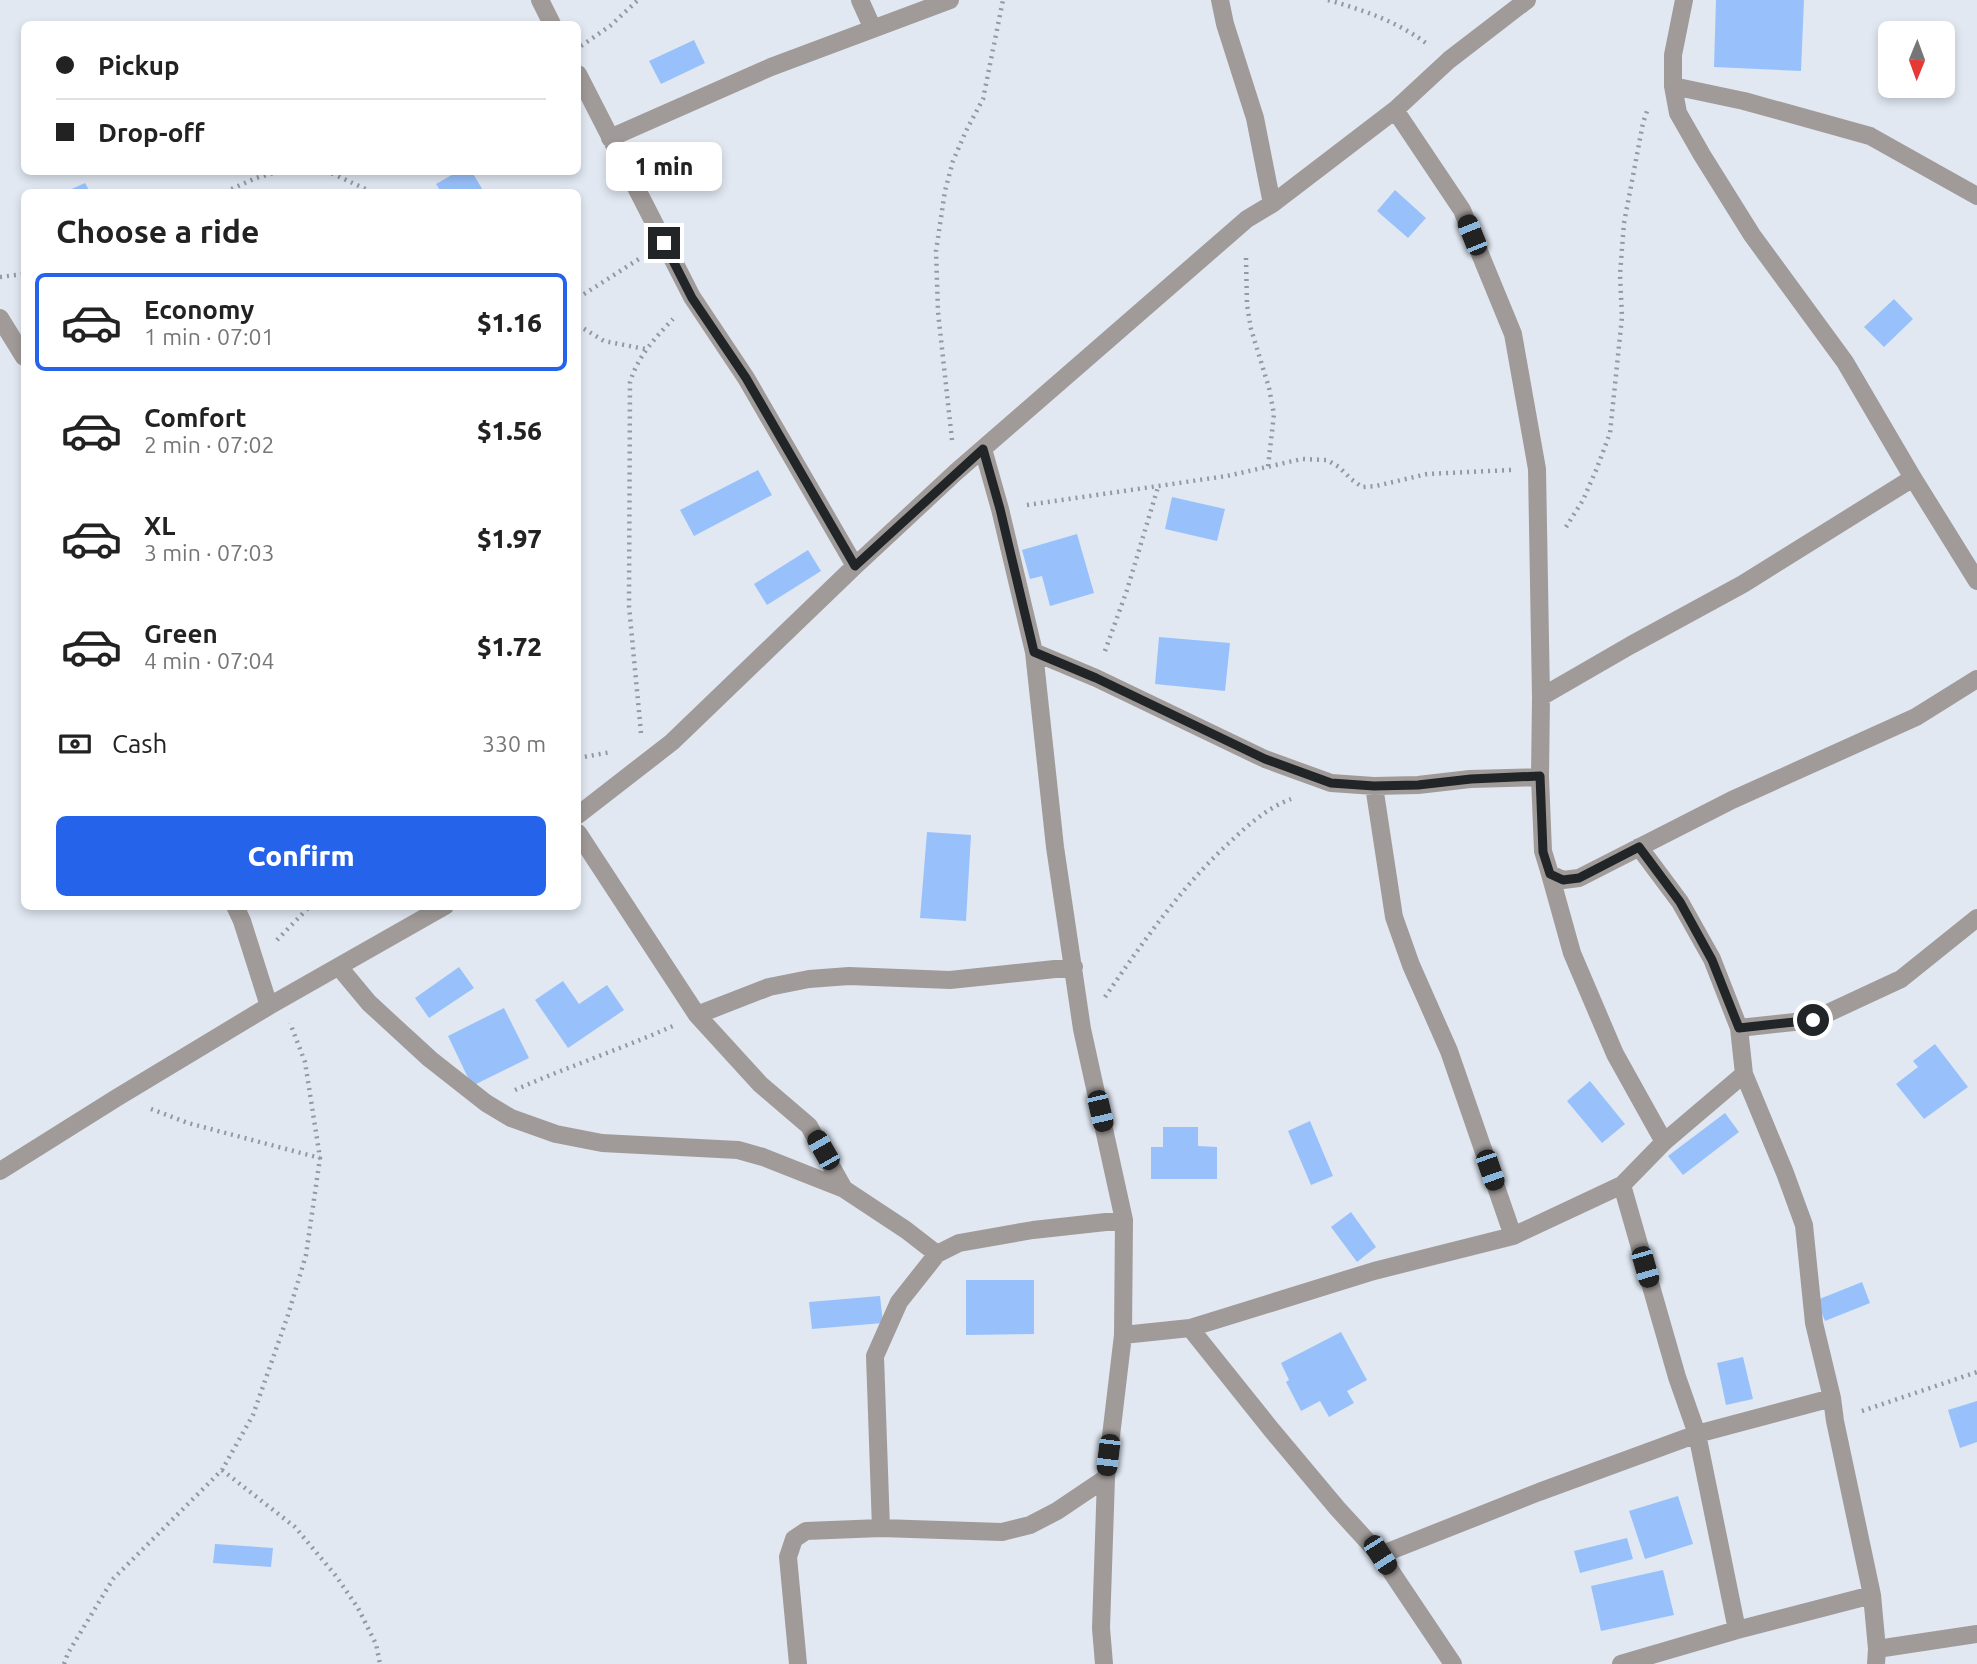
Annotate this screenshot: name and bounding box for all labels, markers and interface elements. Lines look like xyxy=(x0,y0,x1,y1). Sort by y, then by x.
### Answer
north arrow xyxy=(1878,21,1955,98)
map controls xyxy=(1878,21,1955,98)
text: Pickup xyxy=(98,51,180,80)
text: Drop-off xyxy=(98,118,205,147)
callout: 1 min xyxy=(606,142,722,190)
text: 1 min xyxy=(635,154,693,179)
car xyxy=(1455,212,1490,258)
text: Choose a ride xyxy=(56,213,259,249)
route end xyxy=(648,227,680,259)
icon: car xyxy=(60,291,123,354)
text: Economy xyxy=(144,295,254,324)
text: $1.16 xyxy=(477,308,542,337)
text: 1 min · 07:01 xyxy=(144,324,275,349)
icon: car xyxy=(60,399,123,462)
text: Comfort xyxy=(144,403,247,432)
text: $1.56 xyxy=(477,416,542,445)
text: 2 min · 07:02 xyxy=(144,432,275,457)
icon: car xyxy=(60,507,123,570)
text: XL xyxy=(144,511,175,540)
text: $1.97 xyxy=(477,524,542,553)
text: 3 min · 07:03 xyxy=(144,540,275,565)
icon: car xyxy=(60,615,123,678)
text: Green xyxy=(144,619,218,648)
text: $1.72 xyxy=(477,632,542,661)
text: 4 min · 07:04 xyxy=(144,648,275,673)
icon: cash xyxy=(56,725,94,763)
text: Cash xyxy=(112,729,167,758)
text: 330 m xyxy=(482,731,546,756)
button: Confirm xyxy=(56,816,546,896)
route start xyxy=(1797,1004,1829,1036)
car xyxy=(1086,1088,1115,1134)
car xyxy=(804,1127,843,1173)
car xyxy=(1474,1147,1507,1193)
car xyxy=(1630,1244,1661,1290)
car xyxy=(1096,1433,1121,1477)
car xyxy=(1360,1532,1401,1578)

